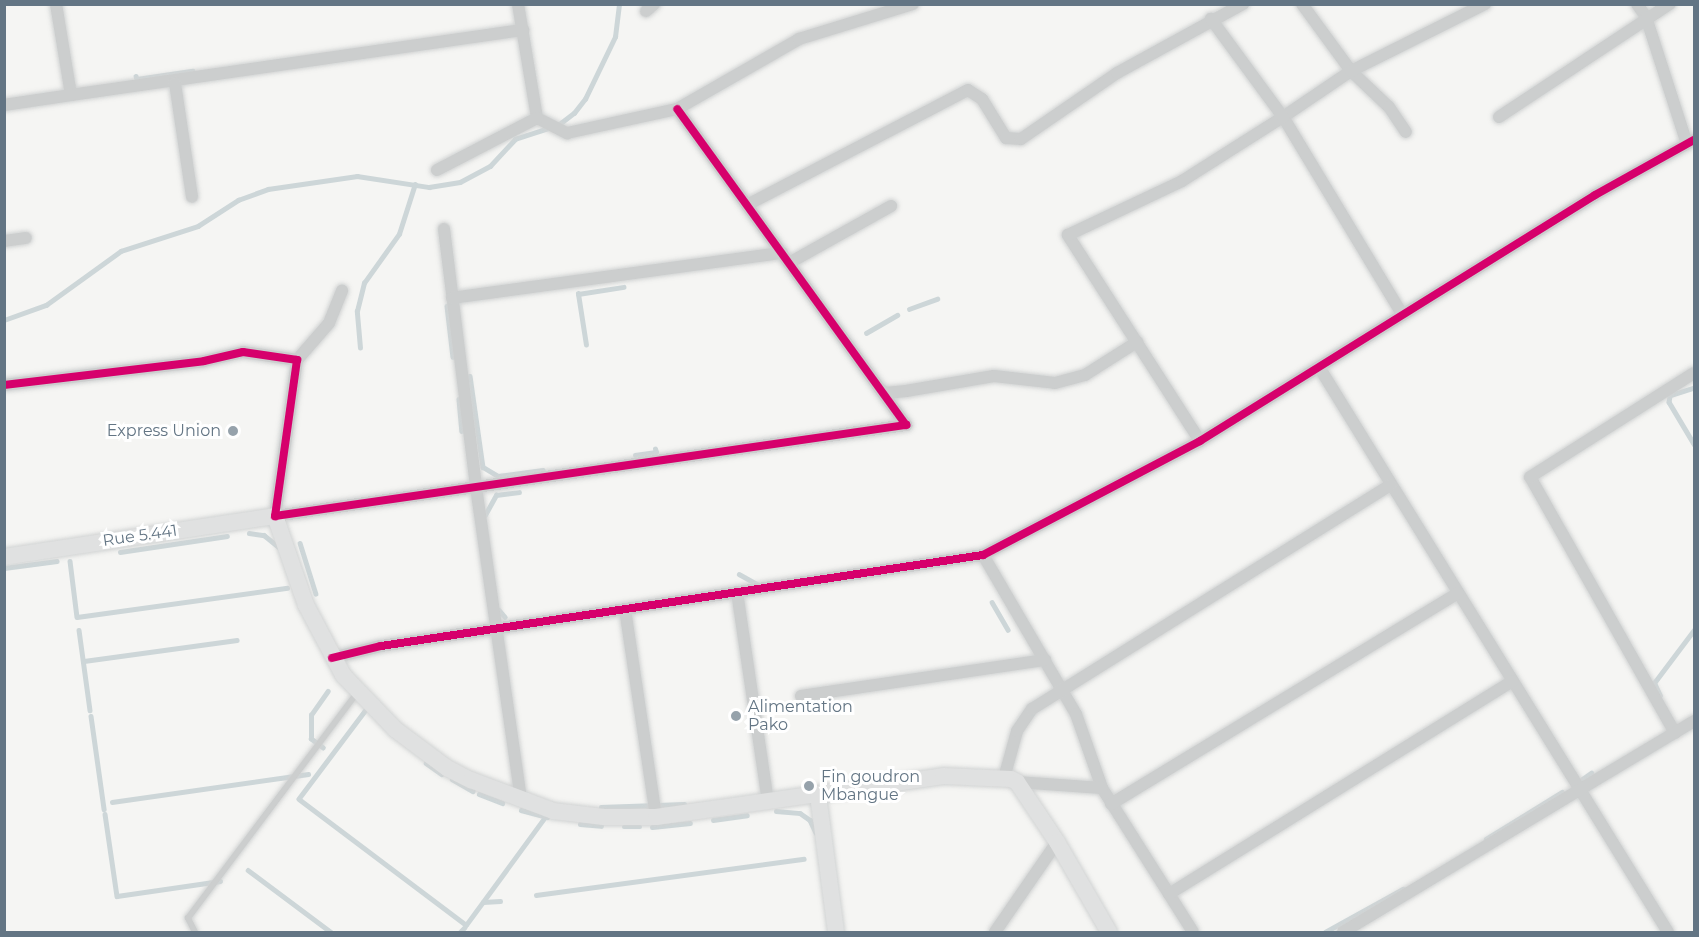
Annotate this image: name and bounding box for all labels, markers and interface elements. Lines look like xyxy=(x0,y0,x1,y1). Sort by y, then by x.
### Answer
place label: Express Union xyxy=(107,421,221,441)
marker: Express Union xyxy=(226,424,240,438)
street label: Rue 5.441 xyxy=(102,521,178,551)
place label: Alimentation Pako xyxy=(748,697,853,735)
marker: Alimentation Pako xyxy=(729,709,743,723)
place label: Fin goudron Mbangue xyxy=(821,767,920,805)
marker: Fin goudron Mbangue xyxy=(802,779,816,793)

